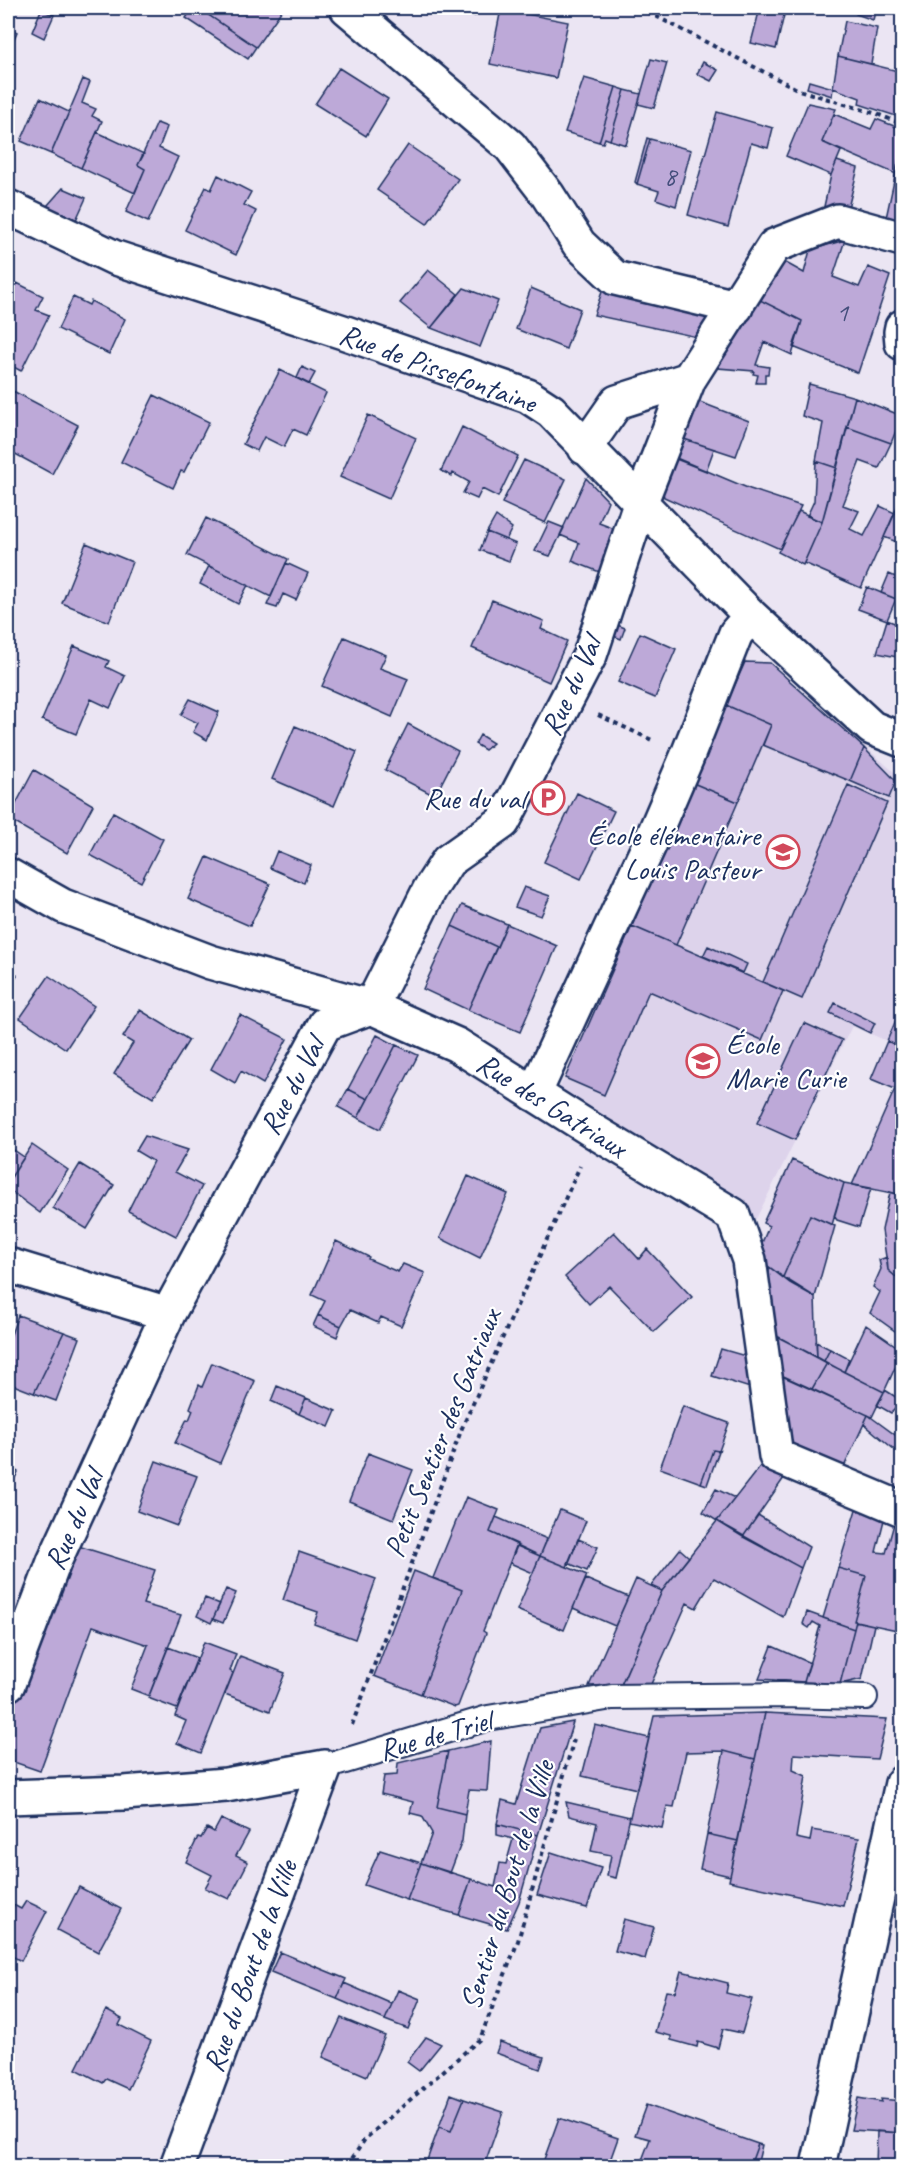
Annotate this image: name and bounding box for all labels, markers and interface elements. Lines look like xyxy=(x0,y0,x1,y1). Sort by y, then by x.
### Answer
house number: 8 xyxy=(664,159,679,193)
house number: 1 xyxy=(836,295,850,329)
street label: Rue de Pissefontaine xyxy=(334,315,544,422)
street label: Rue du Val xyxy=(532,626,612,742)
place label: Rue du val xyxy=(423,779,530,817)
parking icon: Rue du val xyxy=(530,780,566,816)
place label: École élémentaire Louis Pasteur xyxy=(588,816,763,888)
school or university icon: École élémentaire Louis Pasteur xyxy=(765,834,801,870)
place label: École Marie Curie xyxy=(726,1025,848,1097)
street label: Rue du Val xyxy=(251,1026,336,1141)
school or university icon: École Marie Curie xyxy=(685,1043,721,1079)
street label: Rue des Gatriaux xyxy=(470,1044,636,1168)
street label: Petit Sentier des Gatriaux xyxy=(375,1301,510,1563)
street label: Rue du Val xyxy=(35,1460,115,1576)
street label: Rue de Triel xyxy=(374,1699,501,1769)
street label: Sentier du Bout de la Ville xyxy=(451,1754,564,2014)
street label: Rue du Bout de la Ville xyxy=(194,1853,307,2077)

